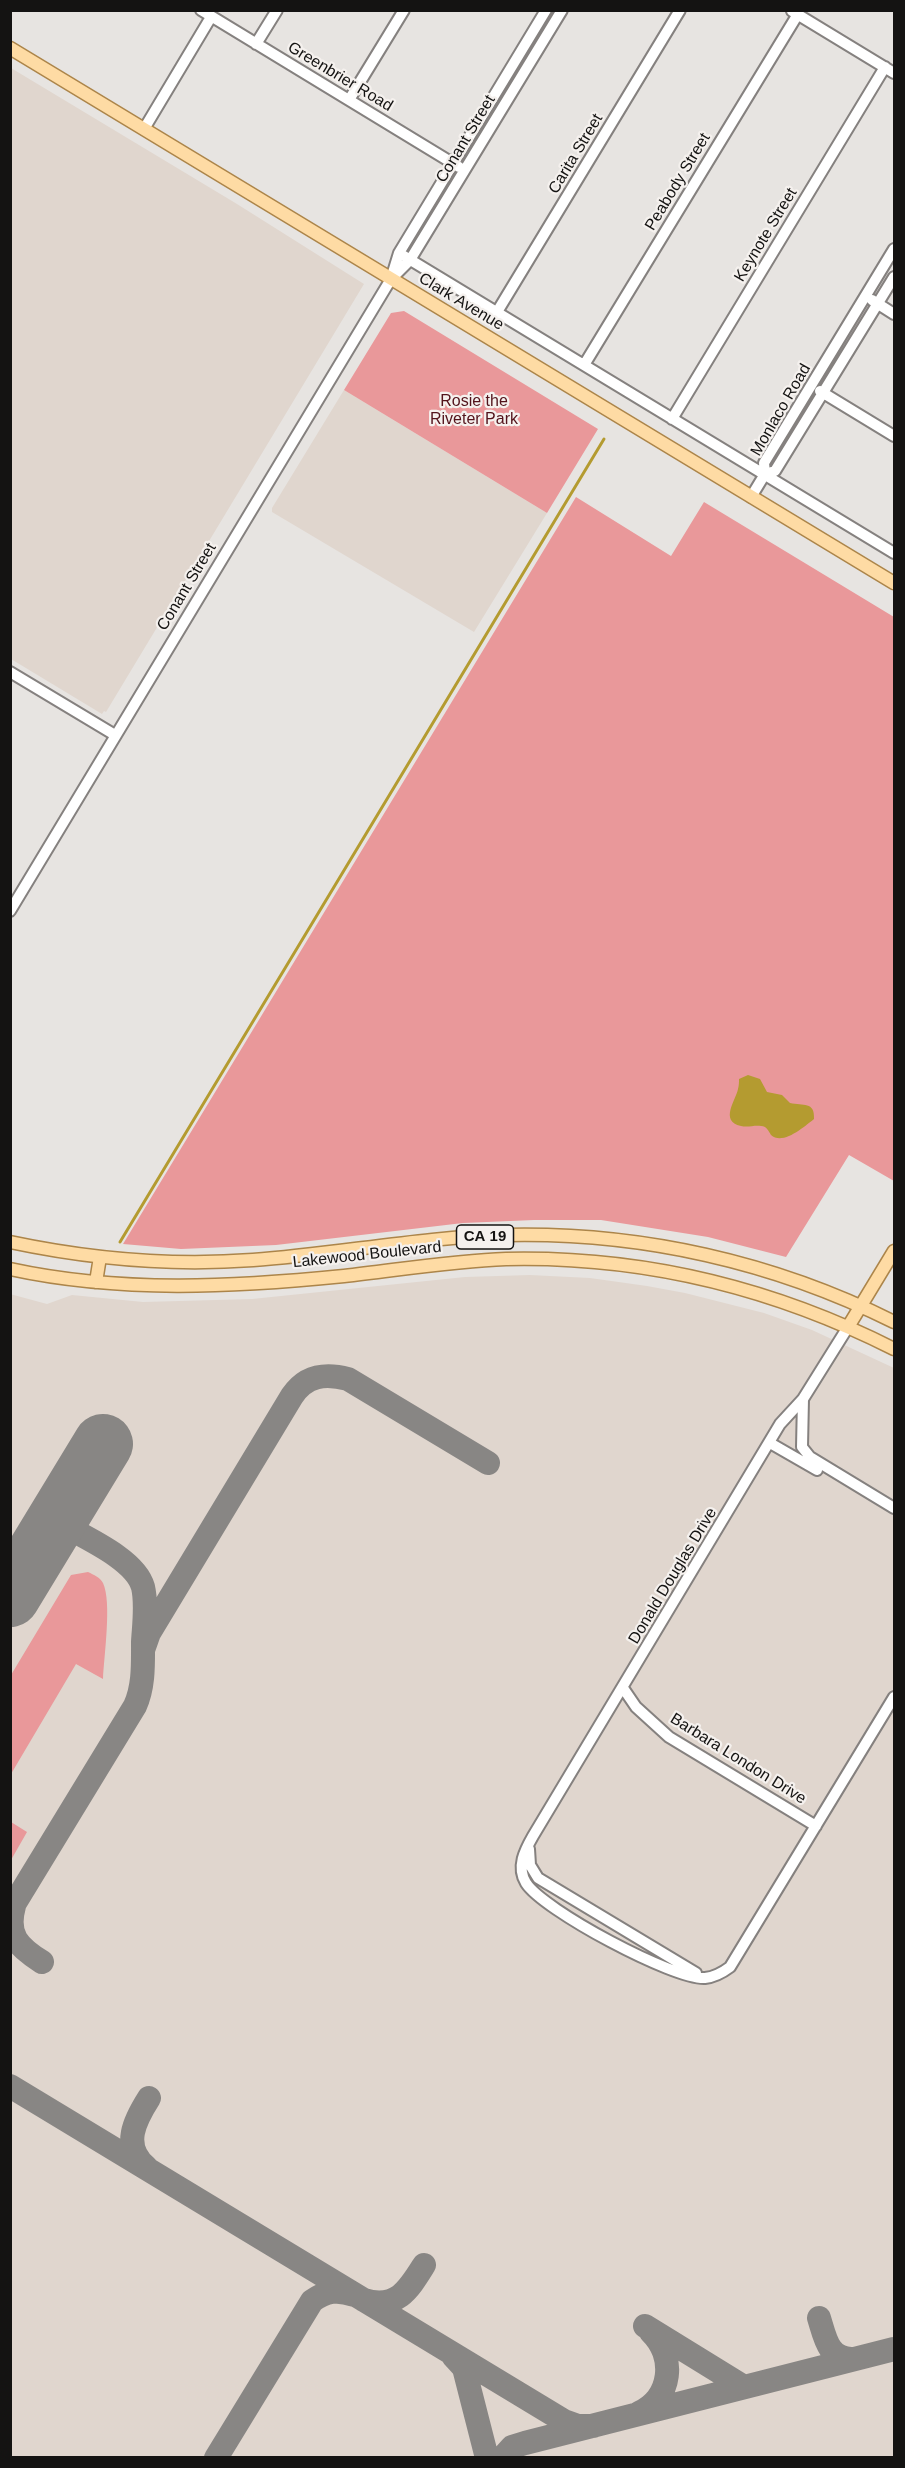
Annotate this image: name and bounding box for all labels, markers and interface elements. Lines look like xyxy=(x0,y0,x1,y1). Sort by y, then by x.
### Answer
street label: Greenbrier Road xyxy=(284,38,396,116)
street label: Conant Street xyxy=(432,92,500,186)
street label: Carita Street xyxy=(545,111,607,197)
street label: Peabody Street xyxy=(641,130,715,234)
street label: Keynote Street xyxy=(731,185,801,285)
street label: Clark Avenue xyxy=(415,269,507,335)
street label: Monlaco Road xyxy=(747,361,815,459)
park label: Rosie the Riveter Park xyxy=(430,392,518,430)
street label: Conant Street xyxy=(153,540,221,634)
road number: CA 19 xyxy=(456,1225,514,1249)
street label: Lakewood Boulevard xyxy=(292,1238,442,1272)
street label: Donald Douglas Drive xyxy=(625,1504,721,1648)
street label: Barbara London Drive xyxy=(667,1709,809,1809)

